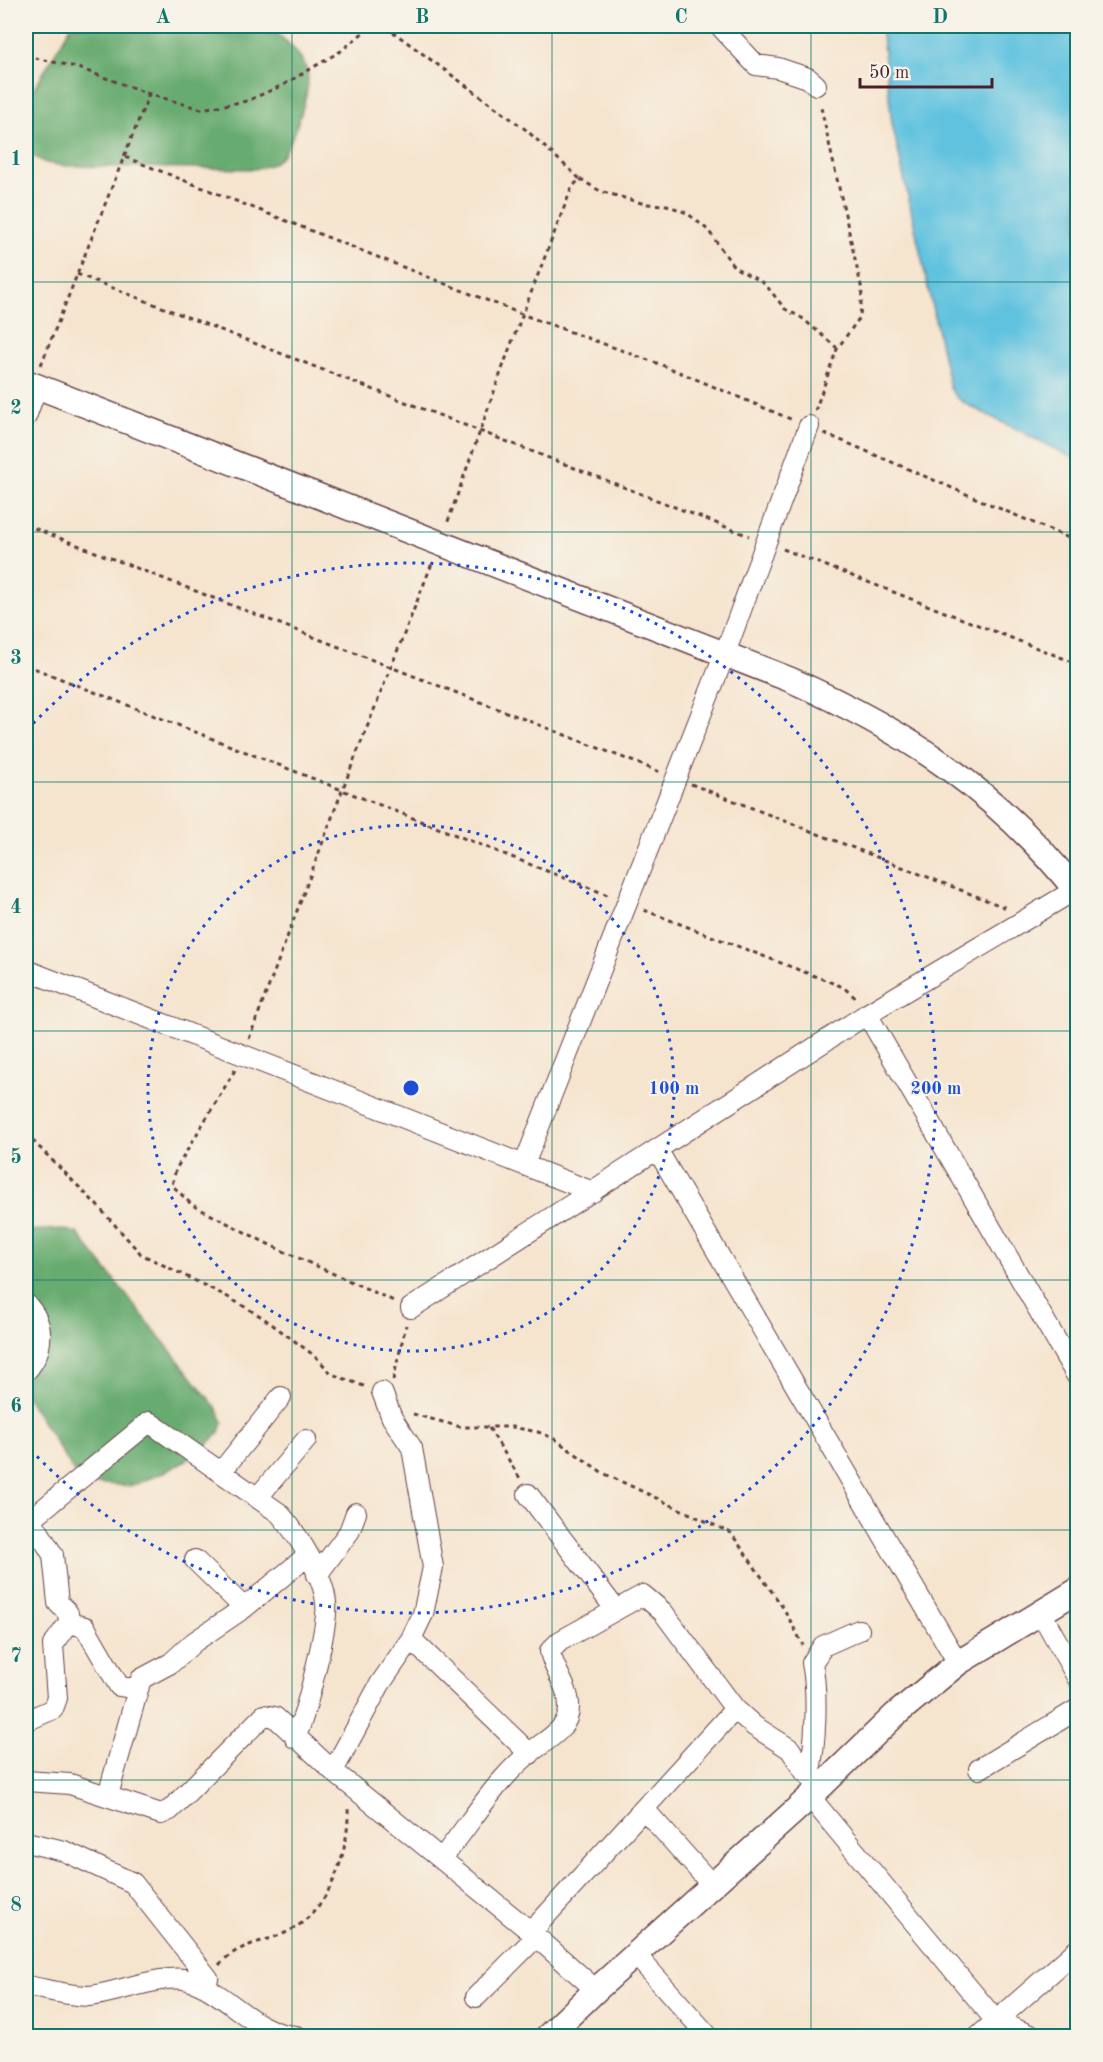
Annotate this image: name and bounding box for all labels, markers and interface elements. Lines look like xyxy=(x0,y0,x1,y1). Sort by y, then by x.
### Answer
text: A xyxy=(155,8,171,28)
text: B xyxy=(415,8,429,28)
text: C xyxy=(674,8,688,28)
text: D xyxy=(932,8,948,28)
scale bar xyxy=(860,51,992,89)
text: 50 m xyxy=(869,64,909,82)
text: 1 xyxy=(10,150,22,170)
text: 2 xyxy=(10,399,22,419)
text: 3 xyxy=(10,649,22,669)
text: 4 xyxy=(10,898,22,918)
centre of rings xyxy=(401,1078,421,1098)
text: 100 m xyxy=(649,1080,699,1098)
text: 200 m xyxy=(911,1080,961,1098)
text: 5 xyxy=(10,1147,22,1168)
text: 6 xyxy=(10,1397,22,1417)
text: 7 xyxy=(10,1647,22,1667)
text: 8 xyxy=(10,1896,22,1916)

